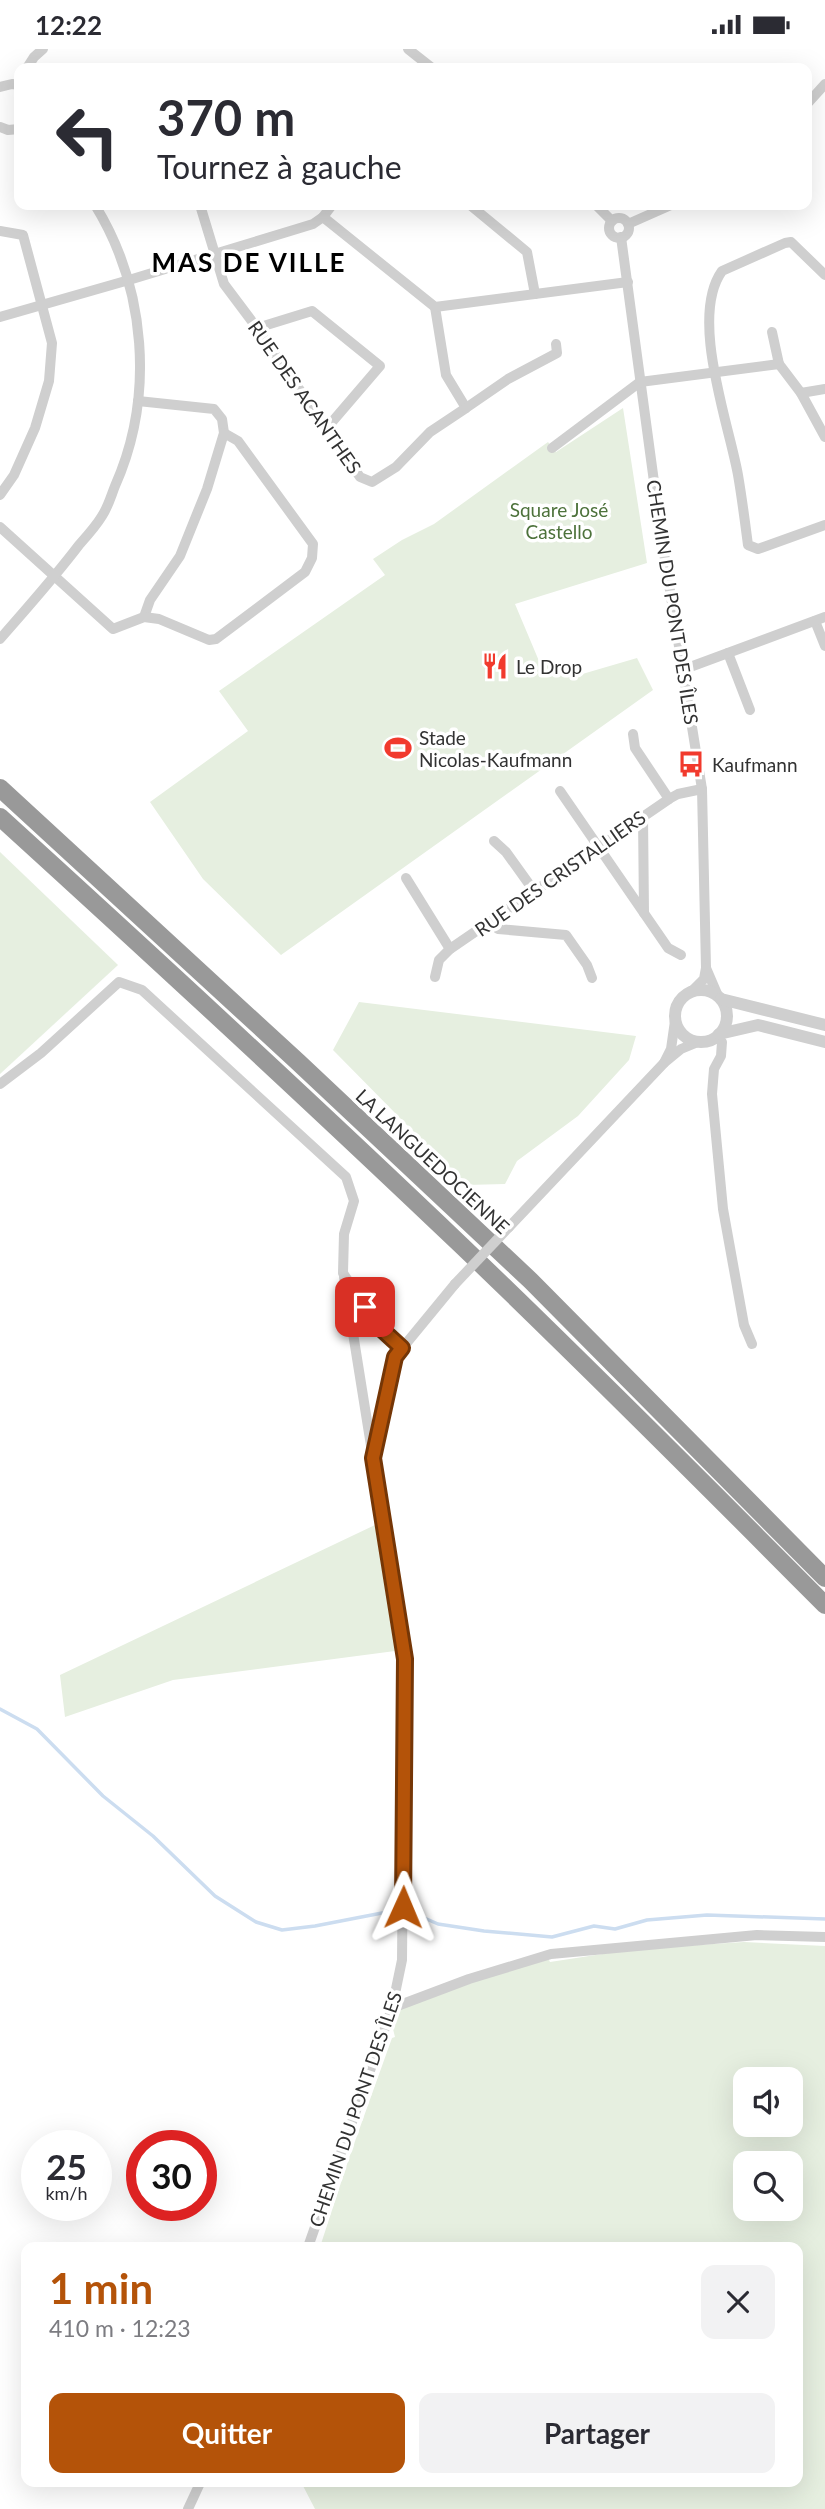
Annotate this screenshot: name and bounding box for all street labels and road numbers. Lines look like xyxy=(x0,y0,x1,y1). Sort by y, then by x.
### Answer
street label: RUE DES ACANTHES xyxy=(244,316,366,478)
street label: CHEMIN DU PONT DES ÎLES xyxy=(642,478,704,726)
street label: RUE DES CRISTALLIERS xyxy=(470,805,650,941)
street label: LA LANGUEDOCIENNE xyxy=(351,1084,515,1238)
street label: CHEMIN DU PONT DES ÎLES xyxy=(304,1988,406,2230)

